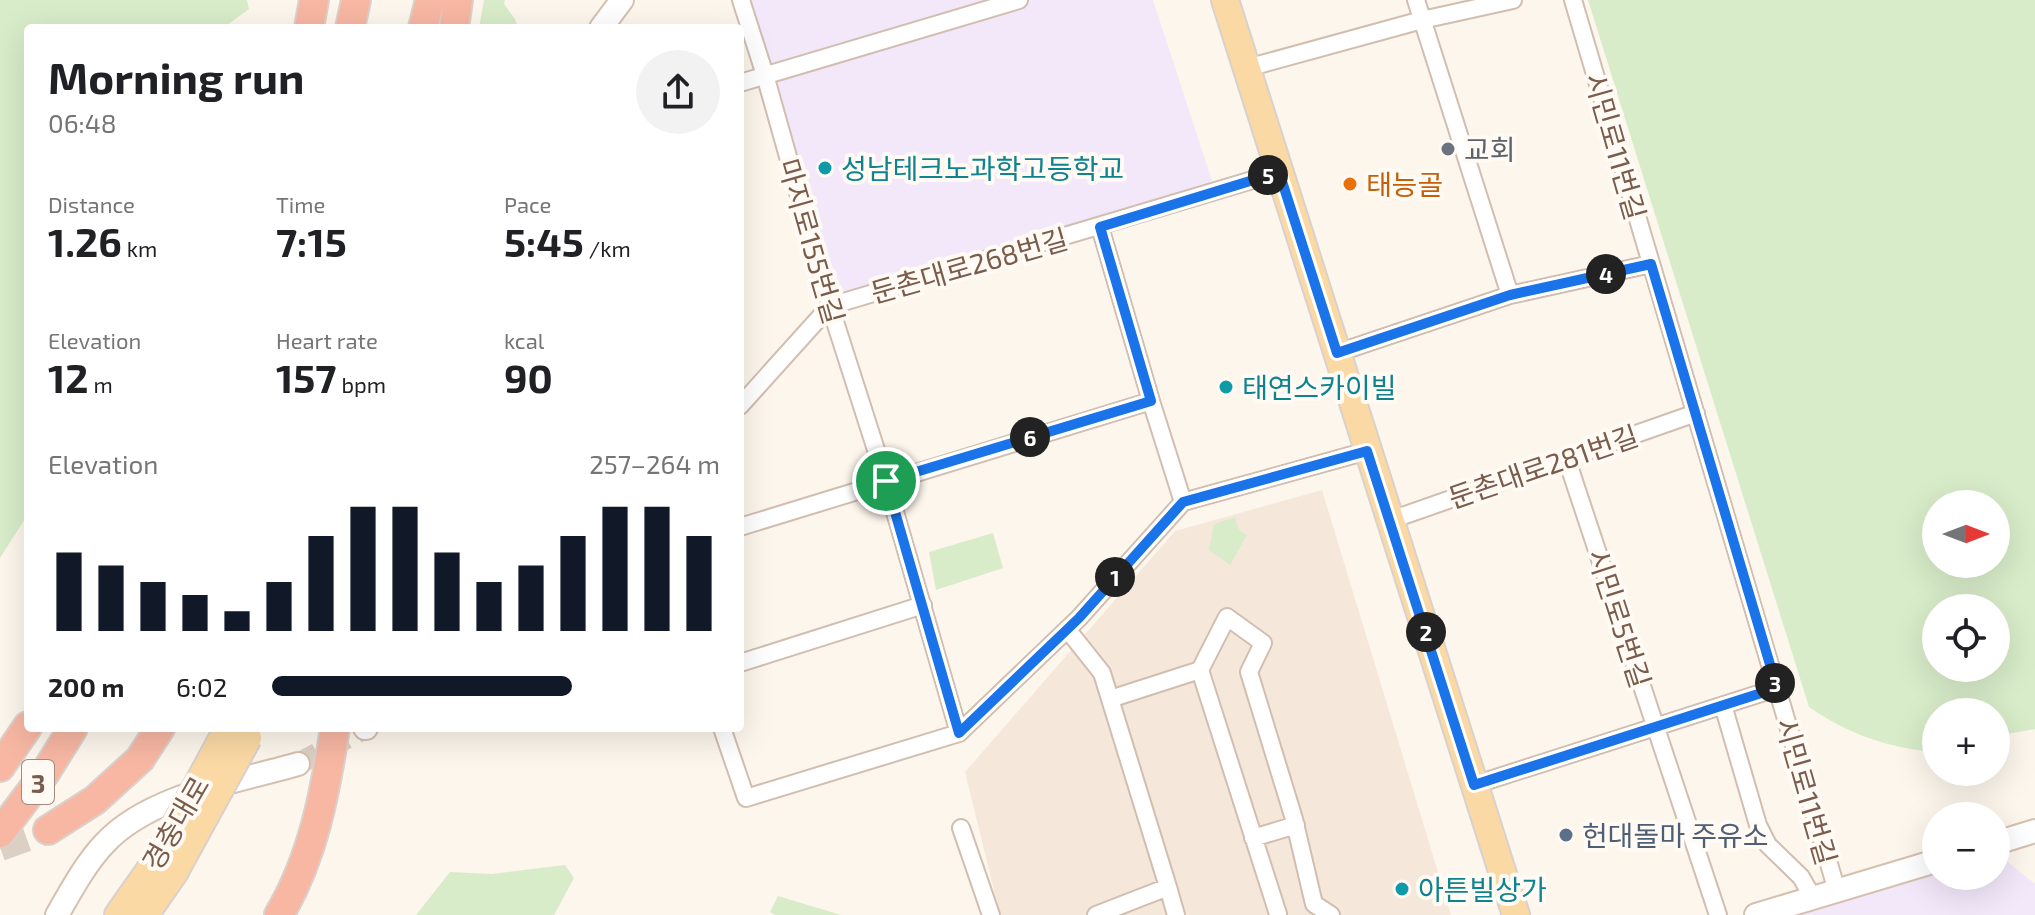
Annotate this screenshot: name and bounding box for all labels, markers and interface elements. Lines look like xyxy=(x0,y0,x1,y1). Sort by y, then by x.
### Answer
text: Morning run xyxy=(48,50,304,103)
button: share xyxy=(636,50,720,134)
street label: 시민로11번길 xyxy=(1579,69,1653,223)
text: 06:48 xyxy=(48,107,116,138)
place label: 교회 xyxy=(1464,132,1516,166)
marker: 교회 xyxy=(1439,140,1457,158)
place label: 성남테크노과학고등학교 xyxy=(841,151,1124,185)
street label: 마지로155번길 xyxy=(772,155,852,327)
pin: 5 xyxy=(1248,155,1288,195)
marker: 성남테크노과학고등학교 xyxy=(816,159,834,177)
text: 5 xyxy=(1262,162,1274,188)
place label: 태능골 xyxy=(1366,167,1443,201)
marker: 태능골 xyxy=(1341,175,1359,193)
text: Distance xyxy=(48,191,135,217)
text: Time xyxy=(276,191,325,217)
text: Pace xyxy=(504,191,551,217)
text: 1.26 xyxy=(48,217,122,265)
text: 7:15 xyxy=(276,217,347,265)
text: 5:45 xyxy=(504,217,584,265)
street label: 둔촌대로268번길 xyxy=(867,221,1071,309)
text: km xyxy=(122,235,157,261)
text: /km xyxy=(584,235,631,261)
pin: 4 xyxy=(1586,254,1626,294)
text: 4 xyxy=(1599,261,1613,287)
text: Elevation xyxy=(48,327,141,353)
text: Heart rate xyxy=(276,327,378,353)
text: kcal xyxy=(504,327,544,353)
text: 12 xyxy=(48,353,89,401)
text: 157 xyxy=(276,353,336,401)
text: 90 xyxy=(504,353,553,401)
place label: 태연스카이빌 xyxy=(1242,370,1397,404)
text: m xyxy=(89,371,113,397)
text: bpm xyxy=(336,371,386,397)
marker: 태연스카이빌 xyxy=(1217,378,1235,396)
pin: 6 xyxy=(1010,417,1050,457)
street label: 둔촌대로281번길 xyxy=(1444,418,1642,514)
text: 6 xyxy=(1024,424,1036,450)
pin xyxy=(852,447,920,515)
text: Elevation xyxy=(48,448,158,479)
text: 257–264 m xyxy=(589,448,720,479)
icon: arrive xyxy=(864,459,908,503)
north arrow xyxy=(1922,490,2010,578)
map controls xyxy=(1922,490,2010,890)
street label: 시민로5번길 xyxy=(1582,544,1658,692)
pin: 1 xyxy=(1095,557,1135,597)
text: 1 xyxy=(1110,564,1120,590)
button: locate xyxy=(1922,594,2010,682)
pin: 2 xyxy=(1406,612,1446,652)
text: 2 xyxy=(1420,619,1432,645)
pin: 3 xyxy=(1755,663,1795,703)
text: 3 xyxy=(1769,670,1781,696)
text: 200 m xyxy=(48,671,124,702)
text: 6:02 xyxy=(176,671,227,702)
button: + xyxy=(1922,698,2010,786)
street label: 시민로11번길 xyxy=(1770,714,1844,868)
road number: 3 xyxy=(22,760,54,804)
street label: 경충대로 xyxy=(135,770,215,876)
button: − xyxy=(1922,802,2010,890)
place label: 헌대돌마 주유소 xyxy=(1582,818,1769,852)
marker: 헌대돌마 주유소 xyxy=(1557,826,1575,844)
place label: 아튼빌상가 xyxy=(1418,872,1547,906)
marker: 아튼빌상가 xyxy=(1393,880,1411,898)

